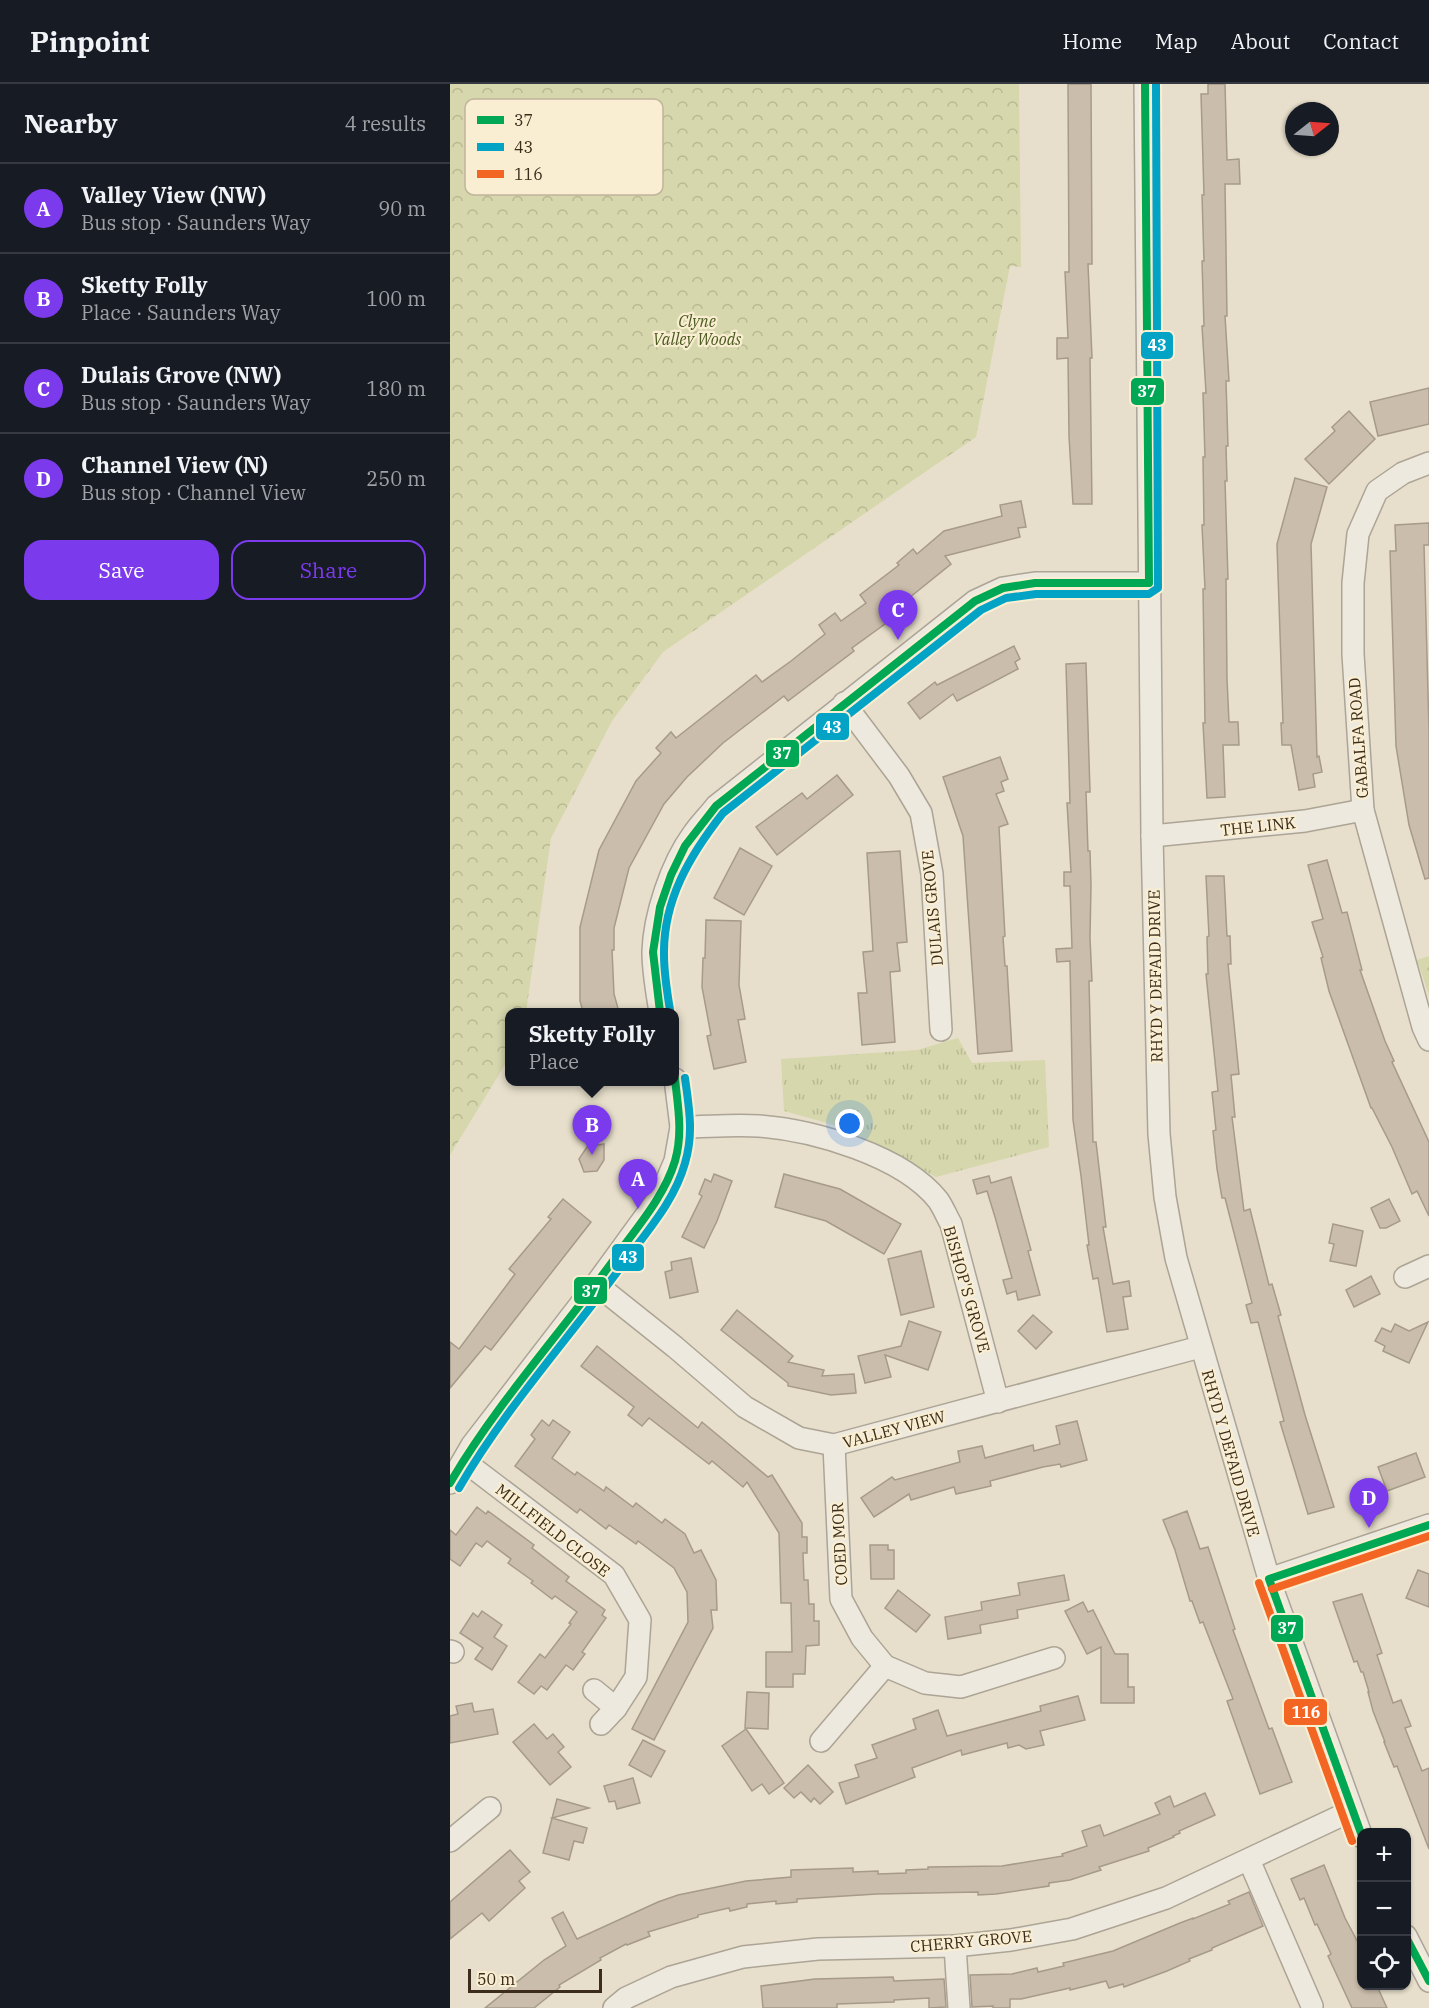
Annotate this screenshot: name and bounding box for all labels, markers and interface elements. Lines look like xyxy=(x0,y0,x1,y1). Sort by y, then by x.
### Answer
text: Pinpoint xyxy=(30,23,150,60)
text: Home xyxy=(1062,27,1122,55)
text: Map xyxy=(1155,27,1198,55)
text: About xyxy=(1231,27,1290,55)
text: Contact xyxy=(1323,27,1399,55)
legend xyxy=(465,99,663,195)
north arrow xyxy=(1285,102,1339,156)
text: Nearby xyxy=(24,106,118,140)
text: 4 results xyxy=(345,110,426,137)
text: 37 xyxy=(514,110,533,130)
text: 43 xyxy=(514,137,533,157)
text: 116 xyxy=(514,164,543,184)
text: Valley View (NW) xyxy=(81,180,266,209)
text: A xyxy=(37,195,50,222)
text: 90 m xyxy=(378,195,426,222)
text: Bus stop · Saunders Way xyxy=(81,209,310,236)
text: Sketty Folly xyxy=(81,270,207,299)
text: B xyxy=(36,285,51,312)
text: 100 m xyxy=(366,285,426,312)
text: Place · Saunders Way xyxy=(81,299,280,326)
park label: Clyne Valley Woods xyxy=(653,311,741,349)
line badge: 43 xyxy=(1140,331,1174,360)
text: 43 xyxy=(1147,335,1167,355)
text: Dulais Grove (NW) xyxy=(81,360,281,389)
text: C xyxy=(37,375,50,402)
text: 180 m xyxy=(366,375,426,402)
line badge: 37 xyxy=(1130,377,1165,406)
text: 37 xyxy=(1137,381,1157,401)
text: Bus stop · Saunders Way xyxy=(81,389,310,416)
text: Channel View (N) xyxy=(81,450,268,479)
text: D xyxy=(36,465,51,492)
text: 250 m xyxy=(366,465,426,492)
text: Bus stop · Channel View xyxy=(81,479,306,506)
button: Save xyxy=(24,540,219,600)
button: Share xyxy=(231,540,426,600)
pin: C xyxy=(878,590,918,640)
street label: GABALFA ROAD xyxy=(1344,677,1372,799)
line badge: 43 xyxy=(815,712,850,741)
text: 43 xyxy=(822,717,842,737)
line badge: 37 xyxy=(765,739,800,768)
text: 37 xyxy=(772,743,792,763)
street label: THE LINK xyxy=(1219,812,1297,840)
street label: DULAIS GROVE xyxy=(917,849,947,967)
street label: RHYD Y DEFAID DRIVE xyxy=(1143,889,1167,1063)
popup xyxy=(505,1008,679,1086)
text: Sketty Folly xyxy=(529,1019,655,1048)
text: Place xyxy=(529,1048,579,1075)
pin: B xyxy=(572,1106,612,1155)
your location xyxy=(835,1109,864,1138)
pin: A xyxy=(618,1160,657,1209)
street label: BISHOP'S GROVE xyxy=(939,1223,995,1355)
line badge: 43 xyxy=(611,1243,645,1272)
text: 43 xyxy=(618,1247,638,1267)
line badge: 37 xyxy=(573,1276,608,1305)
text: 37 xyxy=(581,1281,601,1301)
street label: RHYD Y DEFAID DRIVE xyxy=(1198,1367,1264,1539)
street label: VALLEY VIEW xyxy=(840,1406,948,1452)
pin: D xyxy=(1350,1478,1388,1528)
street label: MILLFIELD CLOSE xyxy=(492,1479,614,1581)
street label: COED MOR xyxy=(827,1502,851,1586)
line badge: 37 xyxy=(1270,1614,1304,1643)
text: 37 xyxy=(1277,1618,1297,1638)
line badge: 116 xyxy=(1283,1698,1328,1726)
text: 116 xyxy=(1292,1702,1320,1722)
map controls xyxy=(1357,1828,1411,1990)
button: + xyxy=(1357,1828,1411,1882)
button: − xyxy=(1357,1882,1411,1936)
street label: CHERRY GROVE xyxy=(909,1926,1033,1956)
button: locate xyxy=(1357,1936,1411,1990)
scale bar xyxy=(468,1966,602,1994)
text: 50 m xyxy=(477,1969,515,1989)

